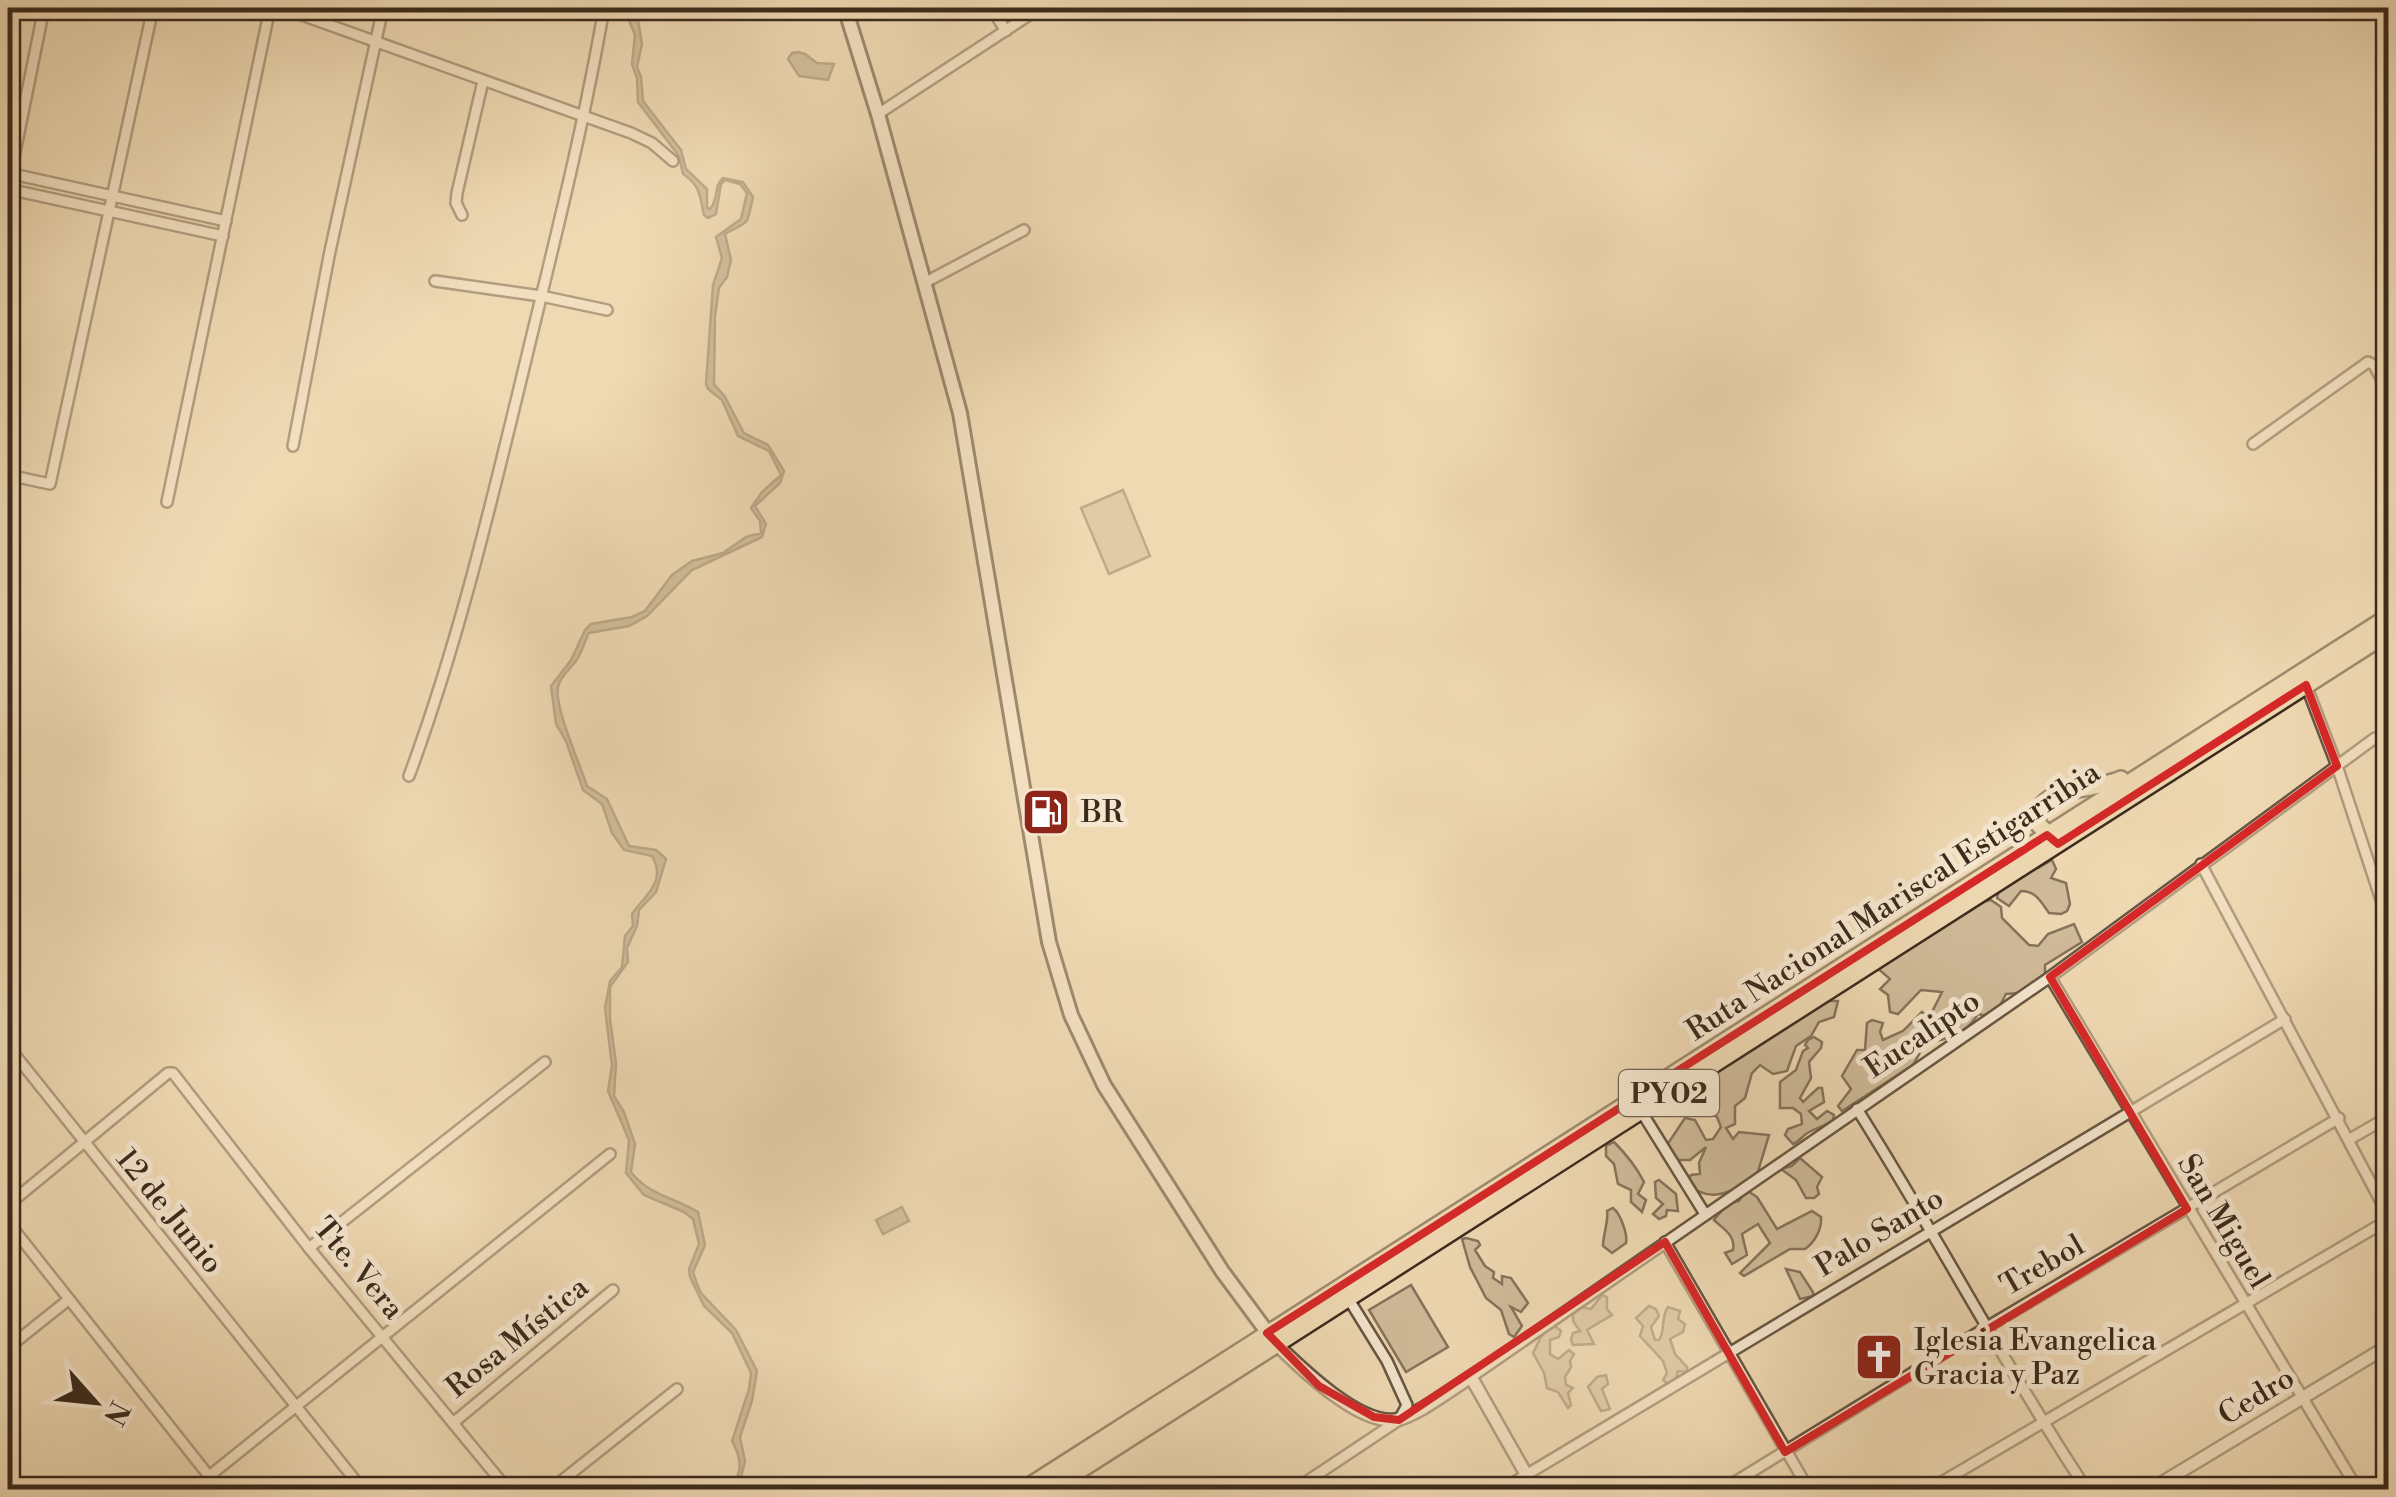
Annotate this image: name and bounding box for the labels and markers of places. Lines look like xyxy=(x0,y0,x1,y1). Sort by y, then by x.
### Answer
fuel station icon: BR xyxy=(1020,786,1072,838)
place label: BR xyxy=(1080,794,1124,832)
place label: Iglesia Evangelica Gracia y Paz xyxy=(1914,1322,2157,1394)
church icon: Iglesia Evangelica Gracia y Paz xyxy=(1853,1331,1905,1383)

